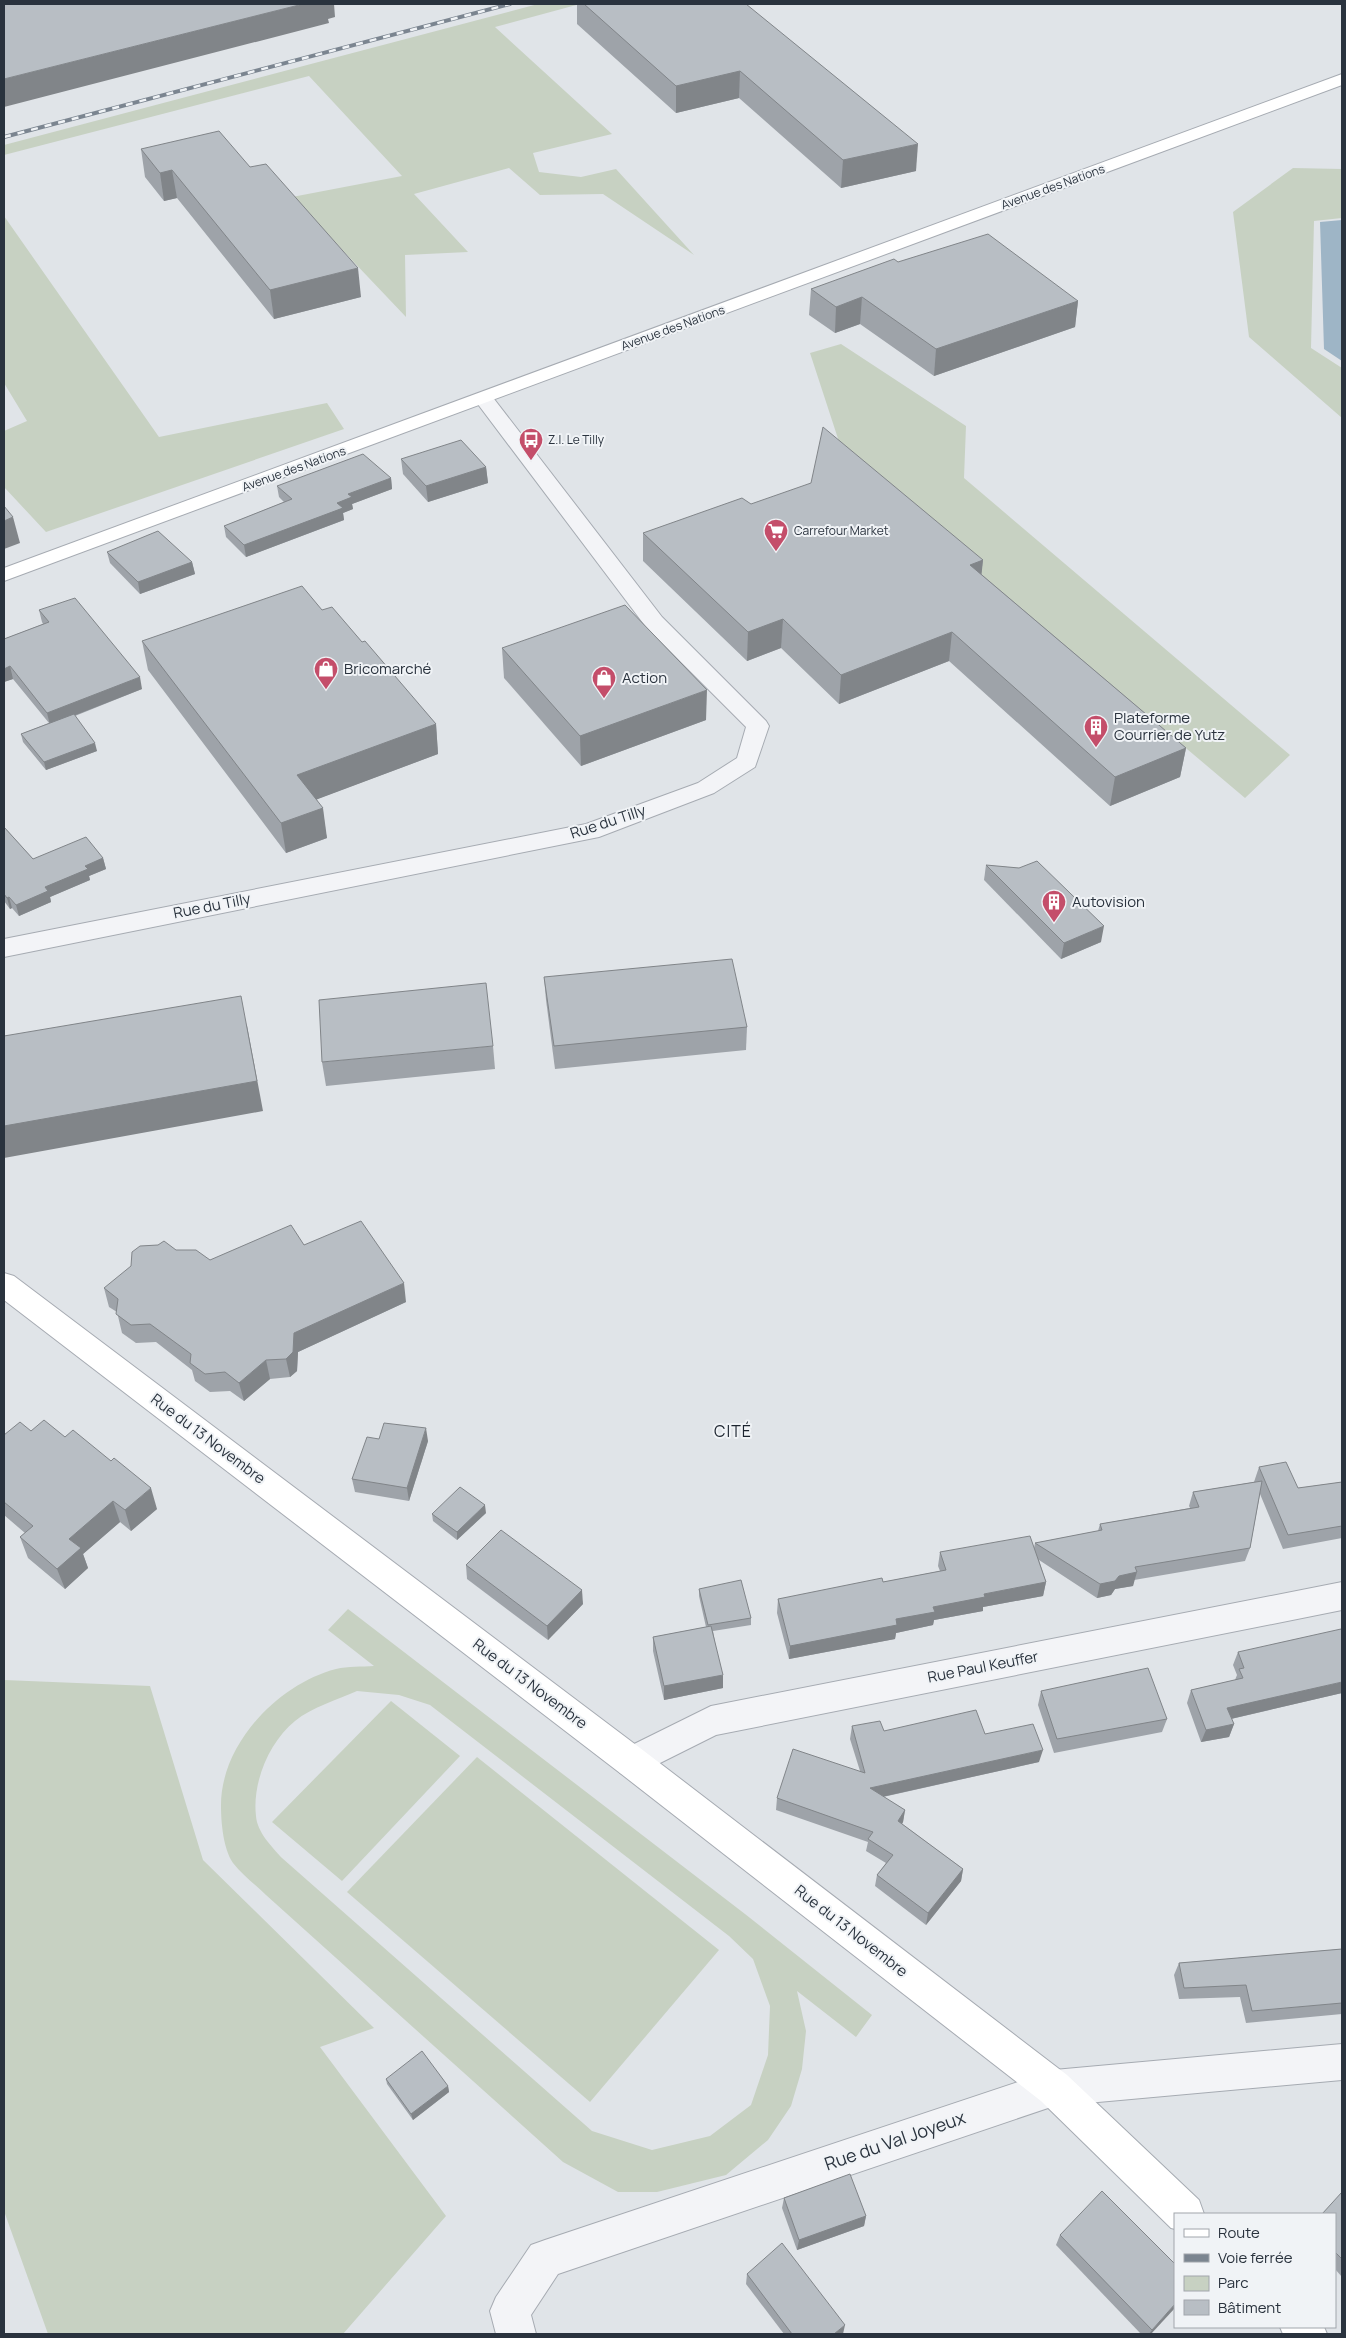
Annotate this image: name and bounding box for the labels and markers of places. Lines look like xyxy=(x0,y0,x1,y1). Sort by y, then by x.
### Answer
bus stop icon: Z.I. Le Tilly xyxy=(518,427,544,461)
place label: Z.I. Le Tilly xyxy=(548,431,605,448)
supermarket icon: Carrefour Market xyxy=(763,518,789,552)
place label: Carrefour Market xyxy=(794,522,889,539)
shop icon: Bricomarché xyxy=(313,656,339,690)
place label: Bricomarché xyxy=(344,658,432,679)
shop icon: Action xyxy=(591,665,617,699)
place label: Action xyxy=(622,667,667,688)
place label: Plateforme Courrier de Yutz xyxy=(1114,707,1225,745)
building icon: Plateforme Courrier de Yutz xyxy=(1083,714,1109,748)
building icon: Autovision xyxy=(1041,889,1067,923)
place label: Autovision xyxy=(1072,891,1145,912)

